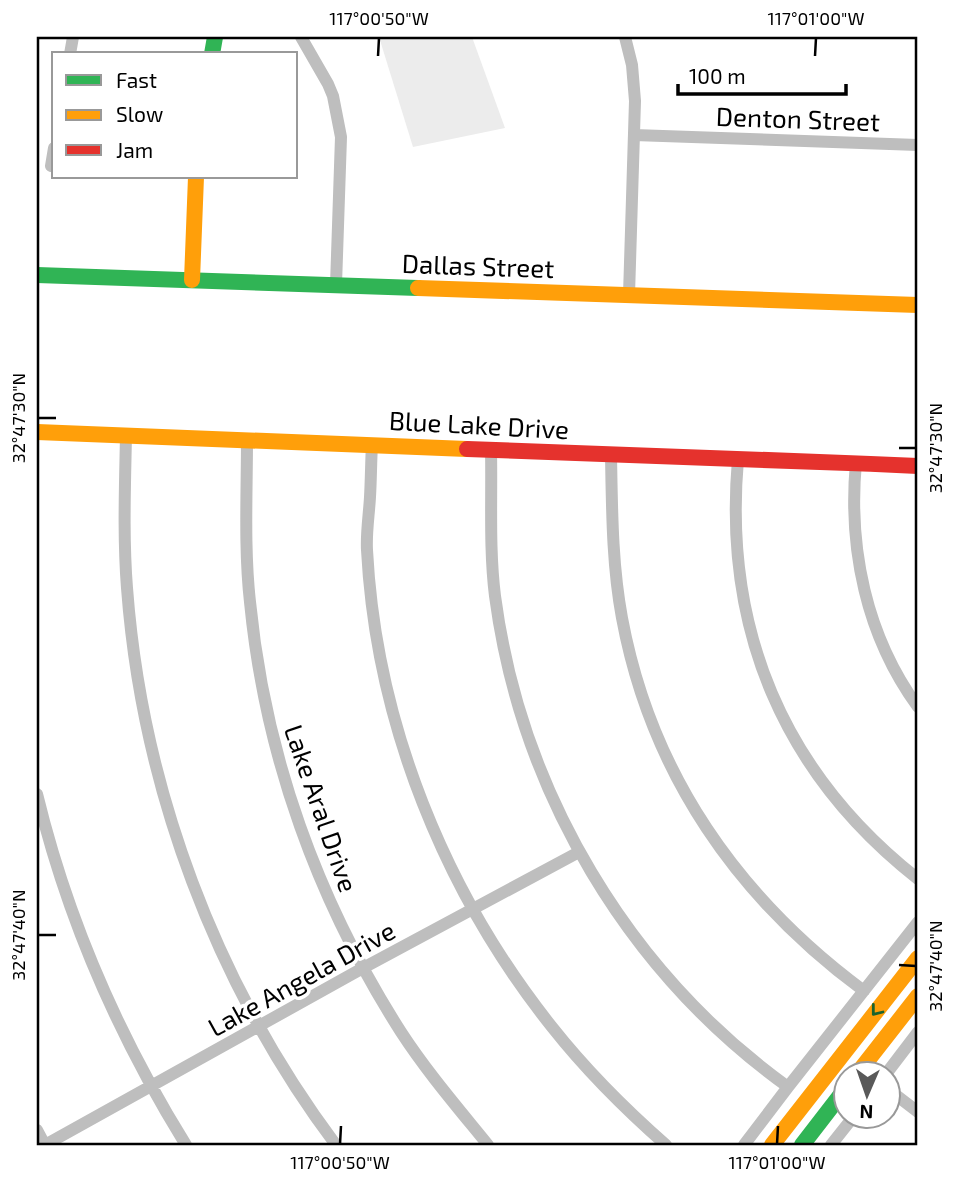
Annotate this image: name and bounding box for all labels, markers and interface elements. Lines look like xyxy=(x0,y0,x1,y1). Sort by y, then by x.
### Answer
text: 117°00'50"W xyxy=(329,7,429,29)
text: 117°01'00"W xyxy=(768,7,864,29)
legend xyxy=(52,52,298,178)
scale bar xyxy=(678,52,846,96)
text: 100 m xyxy=(689,63,746,88)
text: Fast xyxy=(116,67,157,92)
street label: Denton Street xyxy=(715,100,881,136)
text: Slow xyxy=(116,101,163,126)
text: Jam xyxy=(116,137,153,162)
street label: Dallas Street xyxy=(401,247,555,283)
text: 32°47'30"N xyxy=(7,373,29,463)
text: 32°47'30"N xyxy=(924,403,946,493)
street label: Blue Lake Drive xyxy=(388,404,570,444)
street label: Lake Aral Drive xyxy=(279,720,365,896)
text: 32°47'40"N xyxy=(7,889,29,981)
street label: Lake Angela Drive xyxy=(202,914,400,1042)
text: 32°47'40"N xyxy=(924,920,946,1012)
one-way arrow xyxy=(871,1004,884,1016)
north arrow xyxy=(832,1060,902,1130)
text: N xyxy=(859,1101,874,1124)
text: 117°00'50"W xyxy=(290,1151,390,1173)
text: 117°01'00"W xyxy=(729,1151,825,1173)

